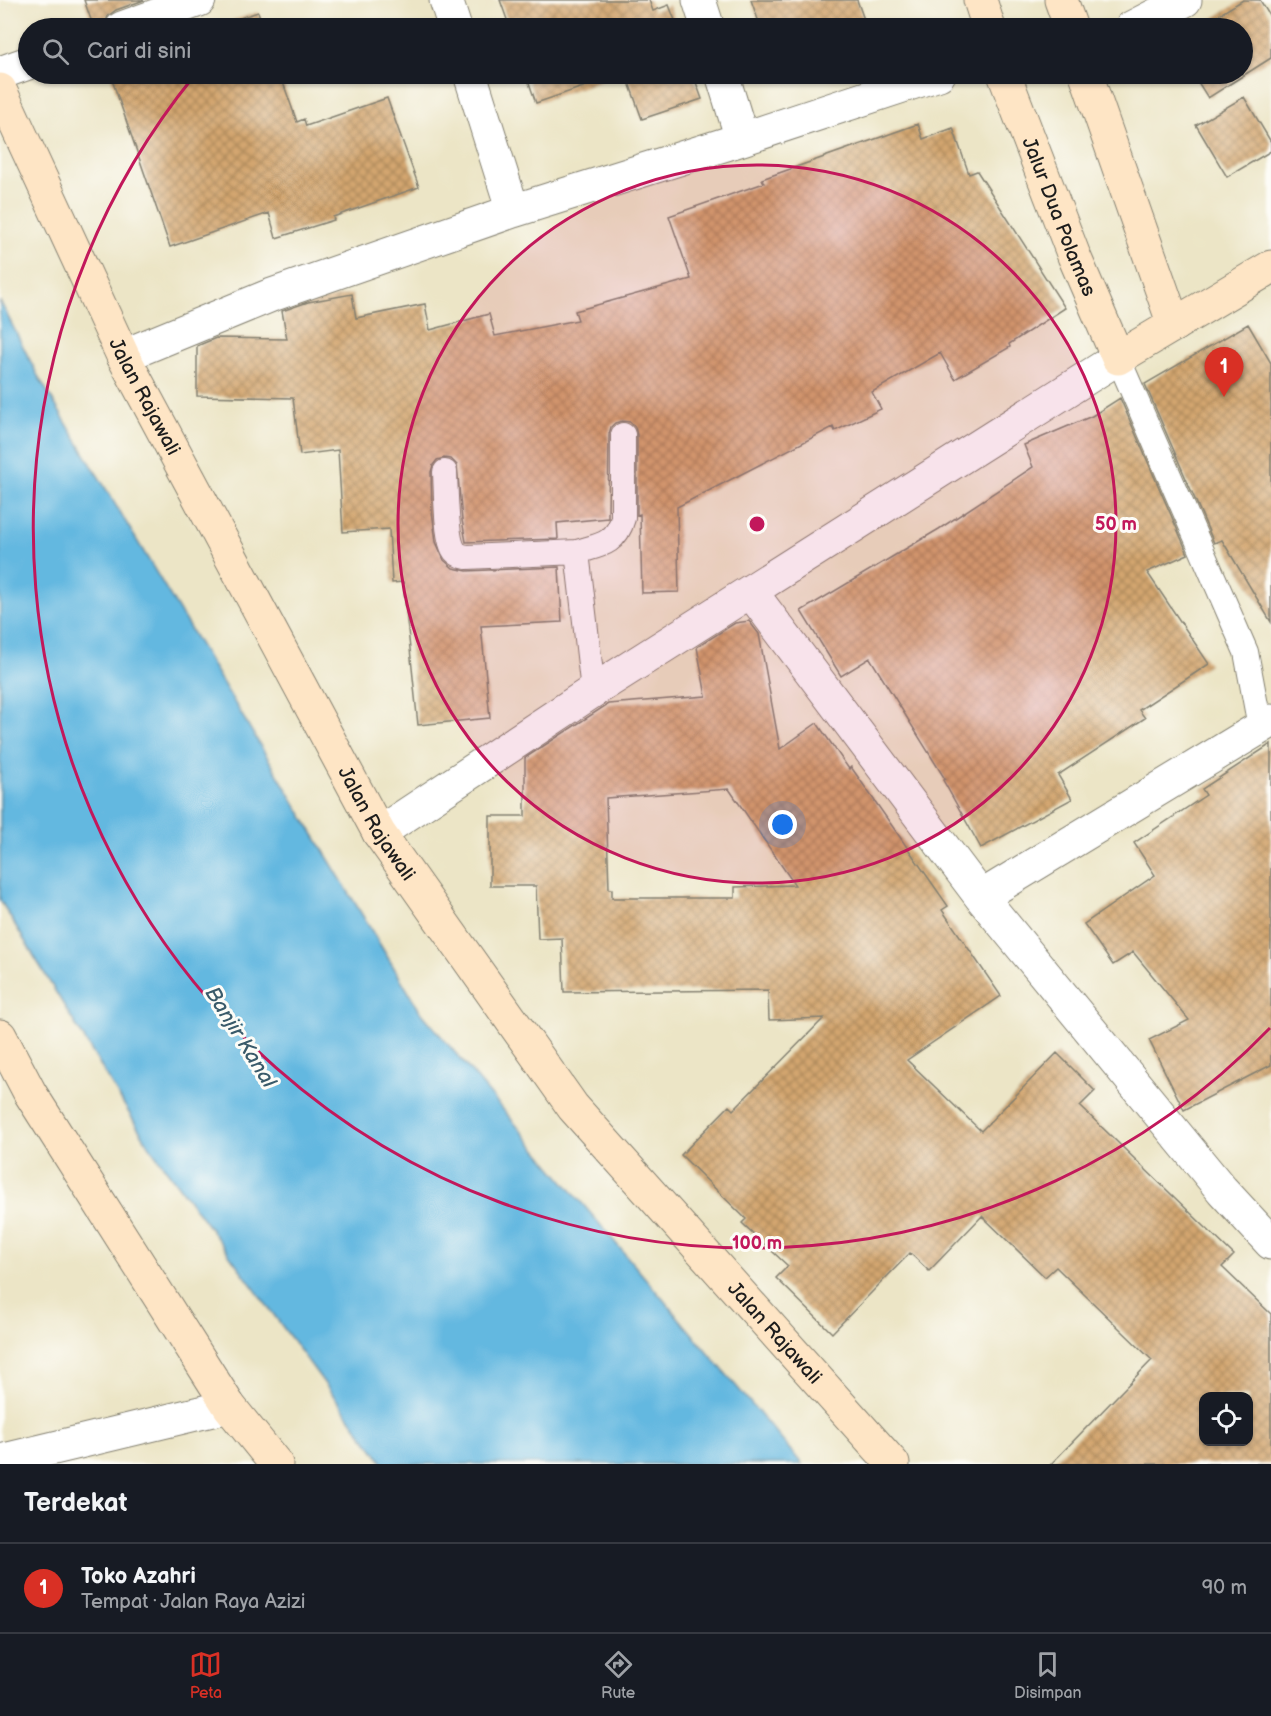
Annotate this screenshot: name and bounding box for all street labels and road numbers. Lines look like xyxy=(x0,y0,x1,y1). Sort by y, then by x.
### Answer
street label: Jalur Dua Polamas xyxy=(1017,134,1101,300)
street label: Jalan Rajawali xyxy=(103,334,185,460)
street label: Jalan Rajawali xyxy=(333,763,420,886)
street label: Jalan Rajawali xyxy=(722,1277,826,1389)

